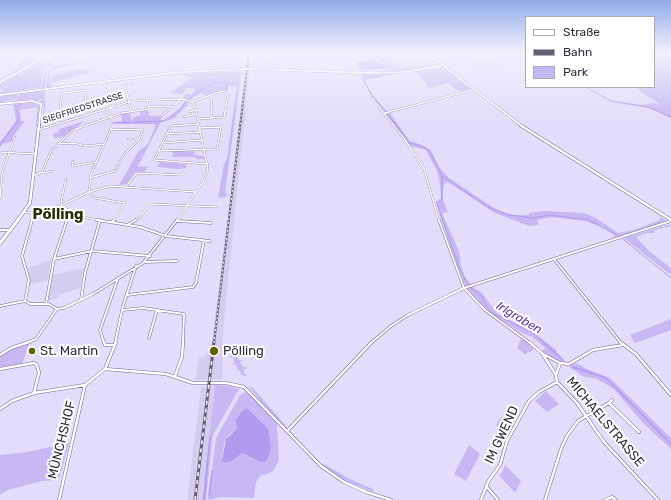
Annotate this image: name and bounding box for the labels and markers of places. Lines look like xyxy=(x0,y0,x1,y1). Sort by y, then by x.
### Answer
place label: St. Martin xyxy=(40,343,98,359)
place label: Pölling xyxy=(223,343,264,359)
marker: Pölling xyxy=(208,345,220,357)
marker: St. Martin xyxy=(27,346,37,356)

